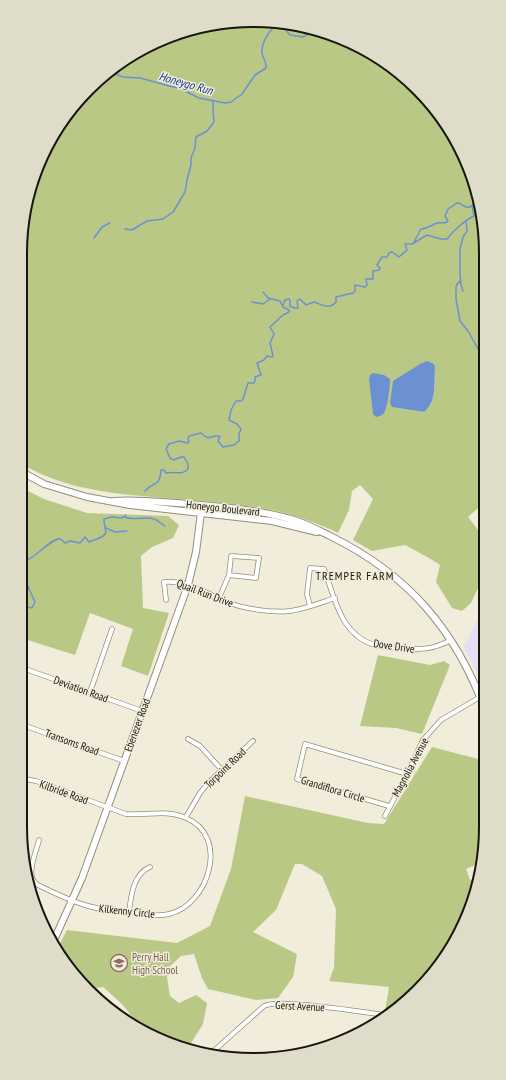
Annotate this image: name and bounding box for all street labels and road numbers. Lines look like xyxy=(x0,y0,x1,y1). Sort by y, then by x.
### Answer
street label: Honeygo Boulevard xyxy=(186,497,261,519)
street label: Quail Run Drive xyxy=(175,576,236,610)
street label: Dove Drive xyxy=(372,636,416,656)
street label: Deviation Road xyxy=(52,673,111,705)
street label: Ebenezer Road xyxy=(121,696,153,754)
street label: Transoms Road xyxy=(43,726,101,758)
street label: Magnolia Avenue xyxy=(389,735,432,799)
street label: Torpoint Road xyxy=(201,745,249,791)
street label: Grandiflora Circle xyxy=(299,773,367,805)
street label: Kilbride Road xyxy=(38,777,91,807)
street label: Kilkenny Circle xyxy=(98,901,156,921)
street label: Gerst Avenue xyxy=(275,998,326,1014)

